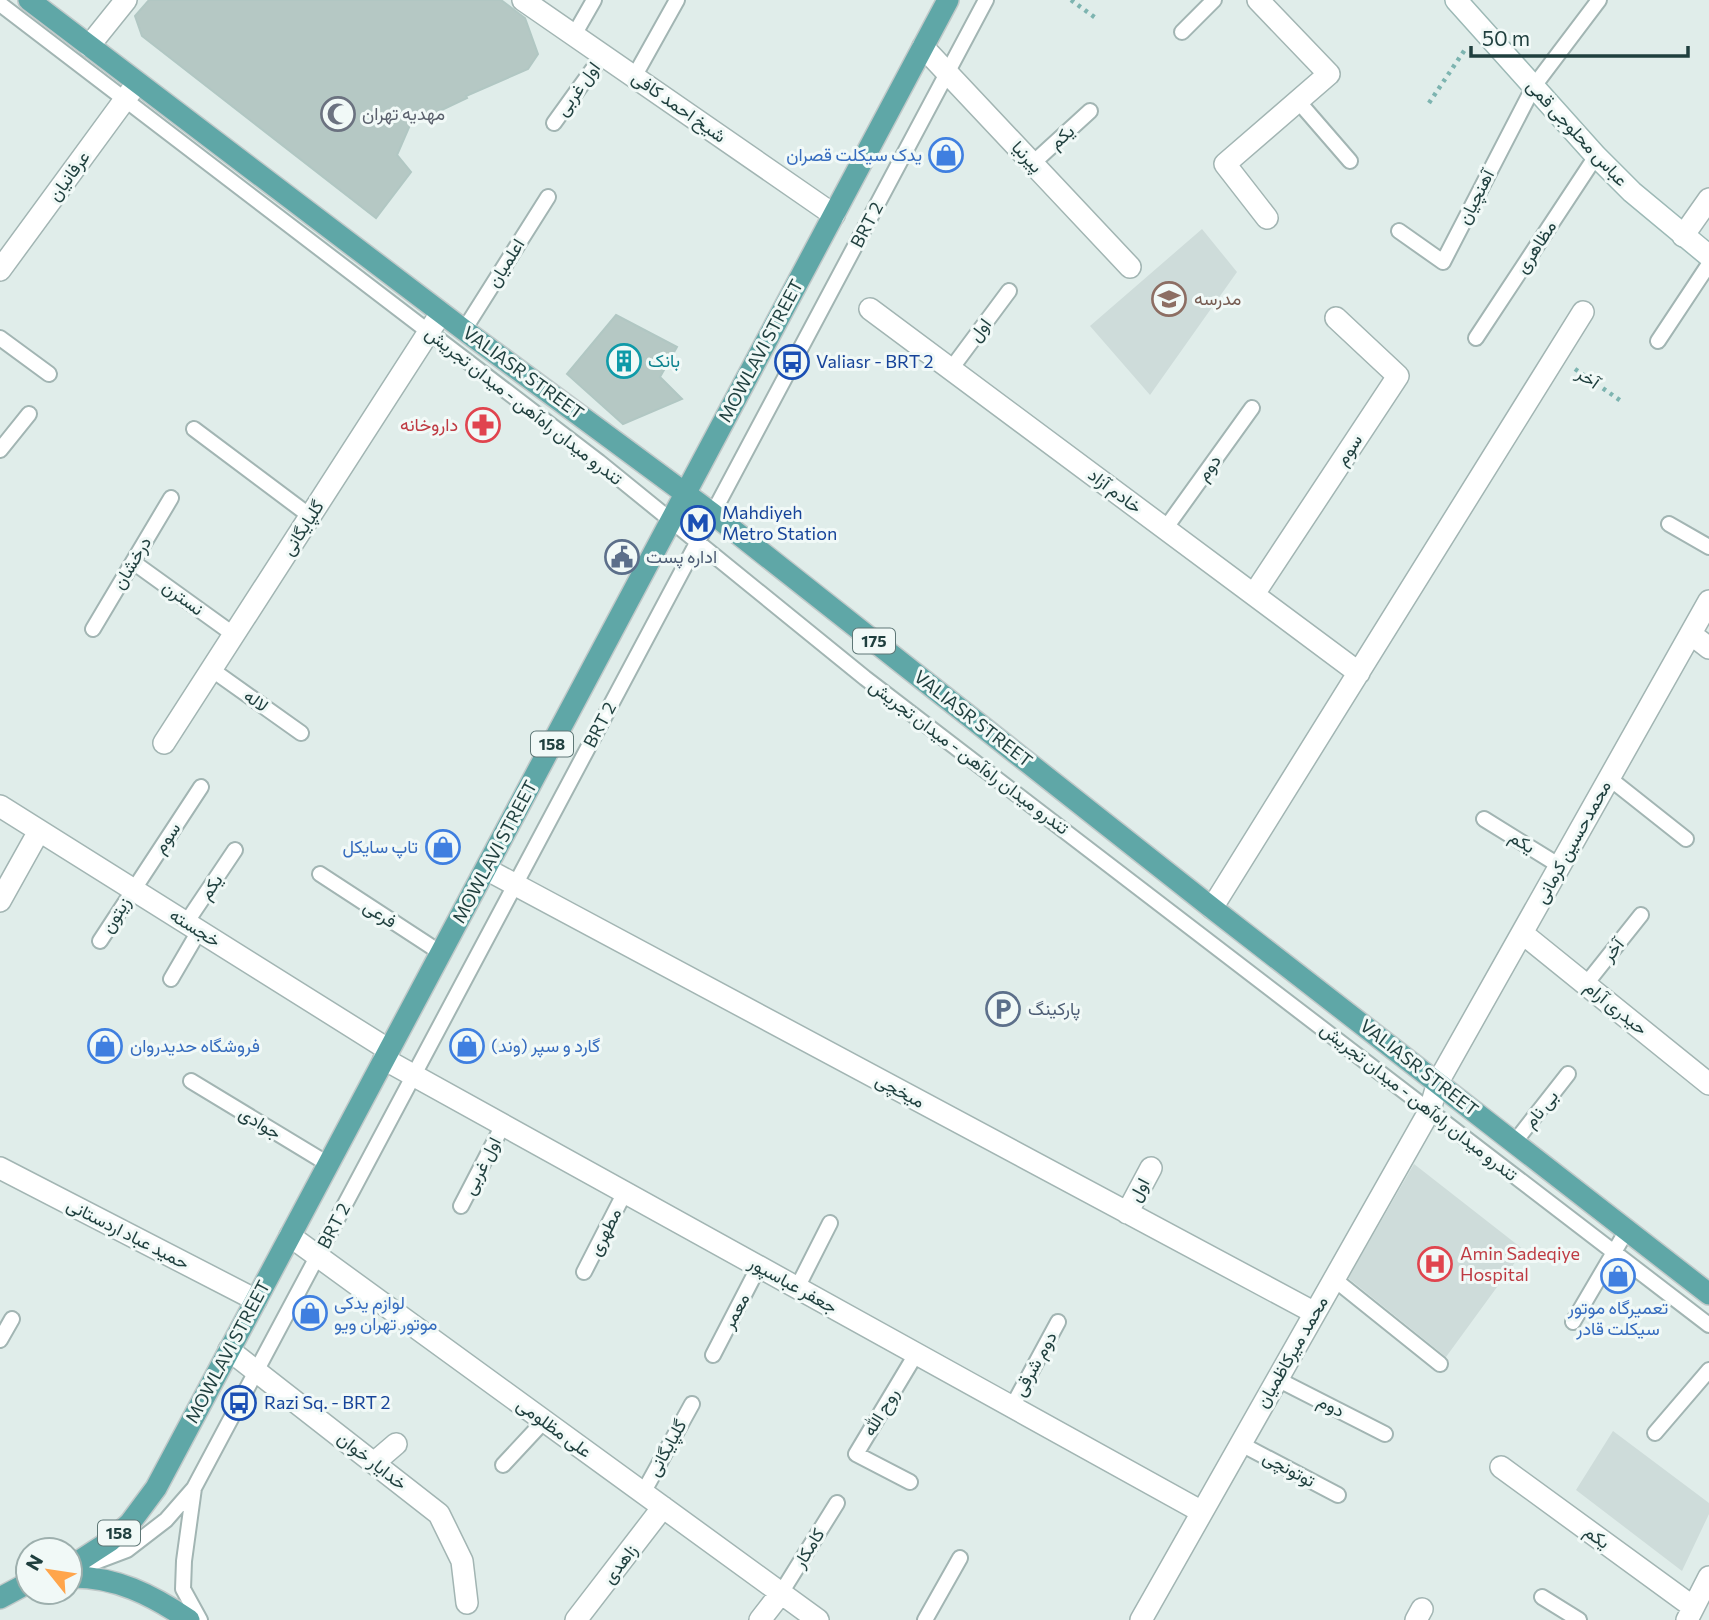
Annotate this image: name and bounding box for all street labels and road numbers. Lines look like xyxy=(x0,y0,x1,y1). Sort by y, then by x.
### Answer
street label: اول غربی xyxy=(550,57,605,120)
street label: شیخ احمد کافی xyxy=(627,66,731,148)
street label: عباس محلوجی قمی xyxy=(1522,74,1633,191)
street label: یکم xyxy=(1044,119,1080,155)
street label: پیرنیا xyxy=(1006,136,1048,178)
street label: عرفانیان xyxy=(43,146,95,205)
street label: آهنچیان xyxy=(1452,164,1501,228)
street label: BRT 2 xyxy=(845,198,887,251)
street label: مظاهری xyxy=(1510,216,1561,278)
street label: اعلمیان xyxy=(482,234,529,291)
street label: MOWLAVI STREET xyxy=(713,275,807,426)
street label: اول xyxy=(963,313,996,346)
street label: تندرو میدان راه‌آهن - میدان تجریش xyxy=(421,321,628,490)
street label: VALIASR STREET xyxy=(459,321,588,423)
street label: آخر xyxy=(1571,361,1606,395)
street label: سوم xyxy=(1330,430,1368,470)
street label: دوم xyxy=(1191,450,1227,486)
street label: خادم آزاد xyxy=(1083,463,1147,519)
street label: گلپایگانی xyxy=(276,496,330,560)
street label: درخشان xyxy=(107,532,156,593)
street label: نسترن xyxy=(158,575,208,620)
road number: 175 xyxy=(853,628,895,654)
street label: VALIASR STREET xyxy=(910,665,1037,771)
street label: تندرو میدان راه‌آهن - میدان تجریش xyxy=(865,674,1074,839)
street label: لاله xyxy=(240,684,273,716)
street label: BRT 2 xyxy=(578,698,620,751)
road number: 158 xyxy=(531,732,573,757)
street label: MOWLAVI STREET xyxy=(447,776,541,927)
street label: محمدحسین کرمانی xyxy=(1529,776,1616,907)
street label: سوم xyxy=(148,818,186,858)
street label: یکم xyxy=(1505,825,1539,859)
street label: یکم xyxy=(194,869,228,905)
street label: زیتون xyxy=(96,892,136,937)
street label: فرعی xyxy=(359,894,401,933)
street label: خجسته xyxy=(166,903,225,951)
street label: آخر xyxy=(1596,932,1630,967)
street label: حیدری آرام xyxy=(1580,975,1652,1041)
street label: VALIASR STREET xyxy=(1356,1014,1483,1120)
street label: تندرو میدان راه‌آهن - میدان تجریش xyxy=(1316,1017,1523,1186)
street label: میخچی xyxy=(871,1068,929,1114)
street label: بی نام xyxy=(1518,1085,1564,1133)
street label: جوادی xyxy=(235,1101,286,1144)
street label: اول غربی xyxy=(457,1133,506,1198)
street label: اول xyxy=(1123,1174,1154,1206)
street label: حمید عباد اردستانی xyxy=(63,1193,193,1274)
street label: BRT 2 xyxy=(312,1199,354,1252)
street label: مطهری xyxy=(583,1204,626,1259)
street label: جعفر عباسپور xyxy=(743,1250,842,1319)
street label: MOWLAVI STREET xyxy=(180,1276,274,1427)
street label: معمر xyxy=(716,1289,754,1333)
street label: محمد میرکاظمیان xyxy=(1250,1292,1333,1412)
street label: دوم شرقی xyxy=(1007,1327,1063,1401)
street label: روح الله xyxy=(857,1384,905,1440)
street label: دوم xyxy=(1313,1389,1349,1423)
street label: علی مظلومی xyxy=(512,1393,596,1463)
street label: گلپایگانی xyxy=(642,1415,692,1481)
street label: خدایار خوان xyxy=(333,1426,412,1495)
street label: توتونچی xyxy=(1259,1445,1319,1493)
road number: 158 xyxy=(98,1520,140,1546)
street label: یکم xyxy=(1579,1520,1615,1554)
street label: کامکار xyxy=(787,1524,830,1573)
street label: زاهدی xyxy=(597,1539,642,1588)

